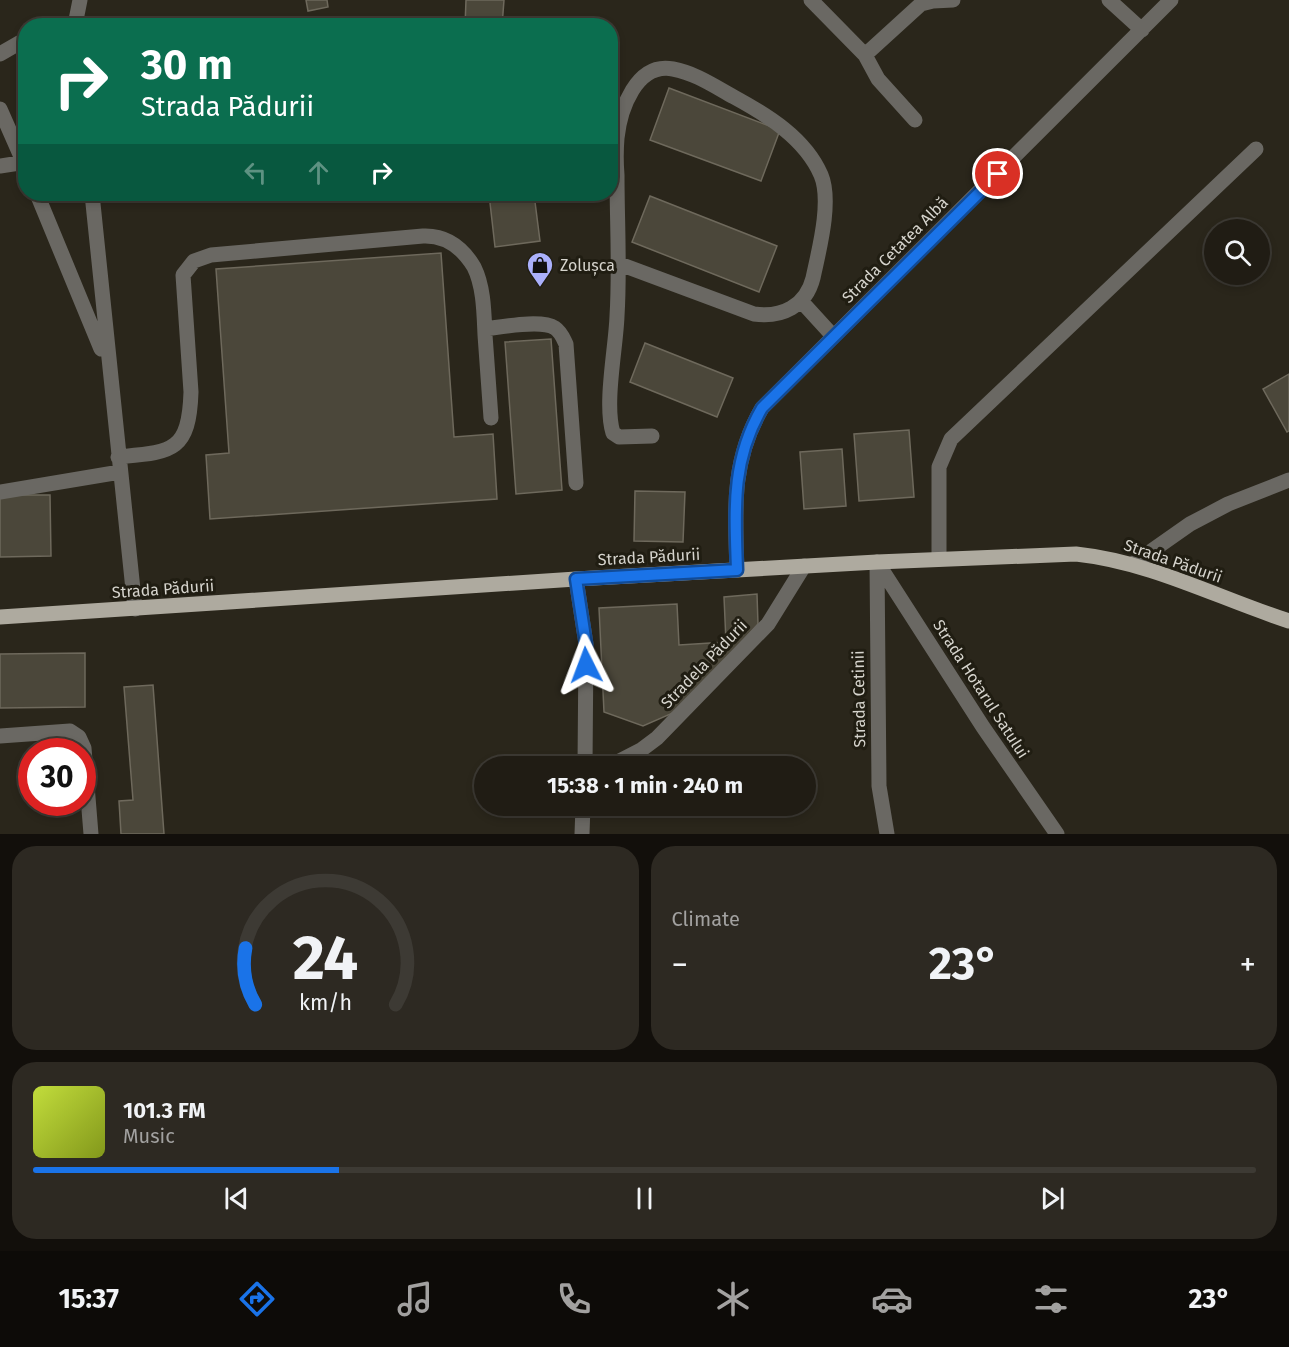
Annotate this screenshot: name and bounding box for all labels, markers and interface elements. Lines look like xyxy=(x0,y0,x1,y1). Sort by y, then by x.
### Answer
text: 30 m xyxy=(141,40,233,90)
icon: right xyxy=(42,42,120,120)
text: Strada Pădurii xyxy=(141,91,314,123)
pin xyxy=(972,148,1023,199)
icon: left xyxy=(239,156,272,189)
icon: ahead xyxy=(302,156,335,189)
icon: right xyxy=(365,156,398,189)
icon: arrive xyxy=(981,157,1014,190)
street label: Strada Cetatea Albă xyxy=(838,193,952,307)
map controls xyxy=(1204,219,1270,285)
button: search xyxy=(1204,219,1270,285)
shop icon: Zolușca xyxy=(525,250,555,288)
place label: Zolușca xyxy=(560,256,615,276)
street label: Strada Pădurii xyxy=(1121,535,1225,587)
street label: Strada Pădurii xyxy=(597,545,701,569)
street label: Strada Pădurii xyxy=(111,576,215,602)
street label: Stradela Pădurii xyxy=(657,616,751,712)
street label: Strada Hotarul Satului xyxy=(929,616,1033,762)
position arrow xyxy=(554,633,618,697)
street label: Strada Cetinii xyxy=(849,650,869,748)
speed limit sign: 30 xyxy=(18,738,96,816)
text: 15:38 · 1 min · 240 m xyxy=(547,772,743,799)
text: Climate xyxy=(672,907,740,931)
text: 24 xyxy=(292,921,358,996)
text: 23° xyxy=(929,937,999,991)
text: − xyxy=(672,945,688,985)
text: + xyxy=(1240,945,1256,985)
text: km/h xyxy=(299,990,352,1016)
text: 101.3 FM xyxy=(123,1097,206,1124)
text: Music xyxy=(123,1124,175,1148)
icon: previous xyxy=(220,1182,253,1215)
icon: pause xyxy=(628,1182,661,1215)
icon: next xyxy=(1036,1182,1069,1215)
icon: directions xyxy=(236,1278,278,1320)
icon: music xyxy=(394,1278,436,1320)
icon: phone xyxy=(553,1278,595,1320)
icon: climate xyxy=(712,1278,754,1320)
icon: car xyxy=(871,1278,913,1320)
icon: filters xyxy=(1030,1278,1072,1320)
text: 15:37 xyxy=(58,1283,119,1315)
text: 23° xyxy=(1189,1283,1230,1315)

